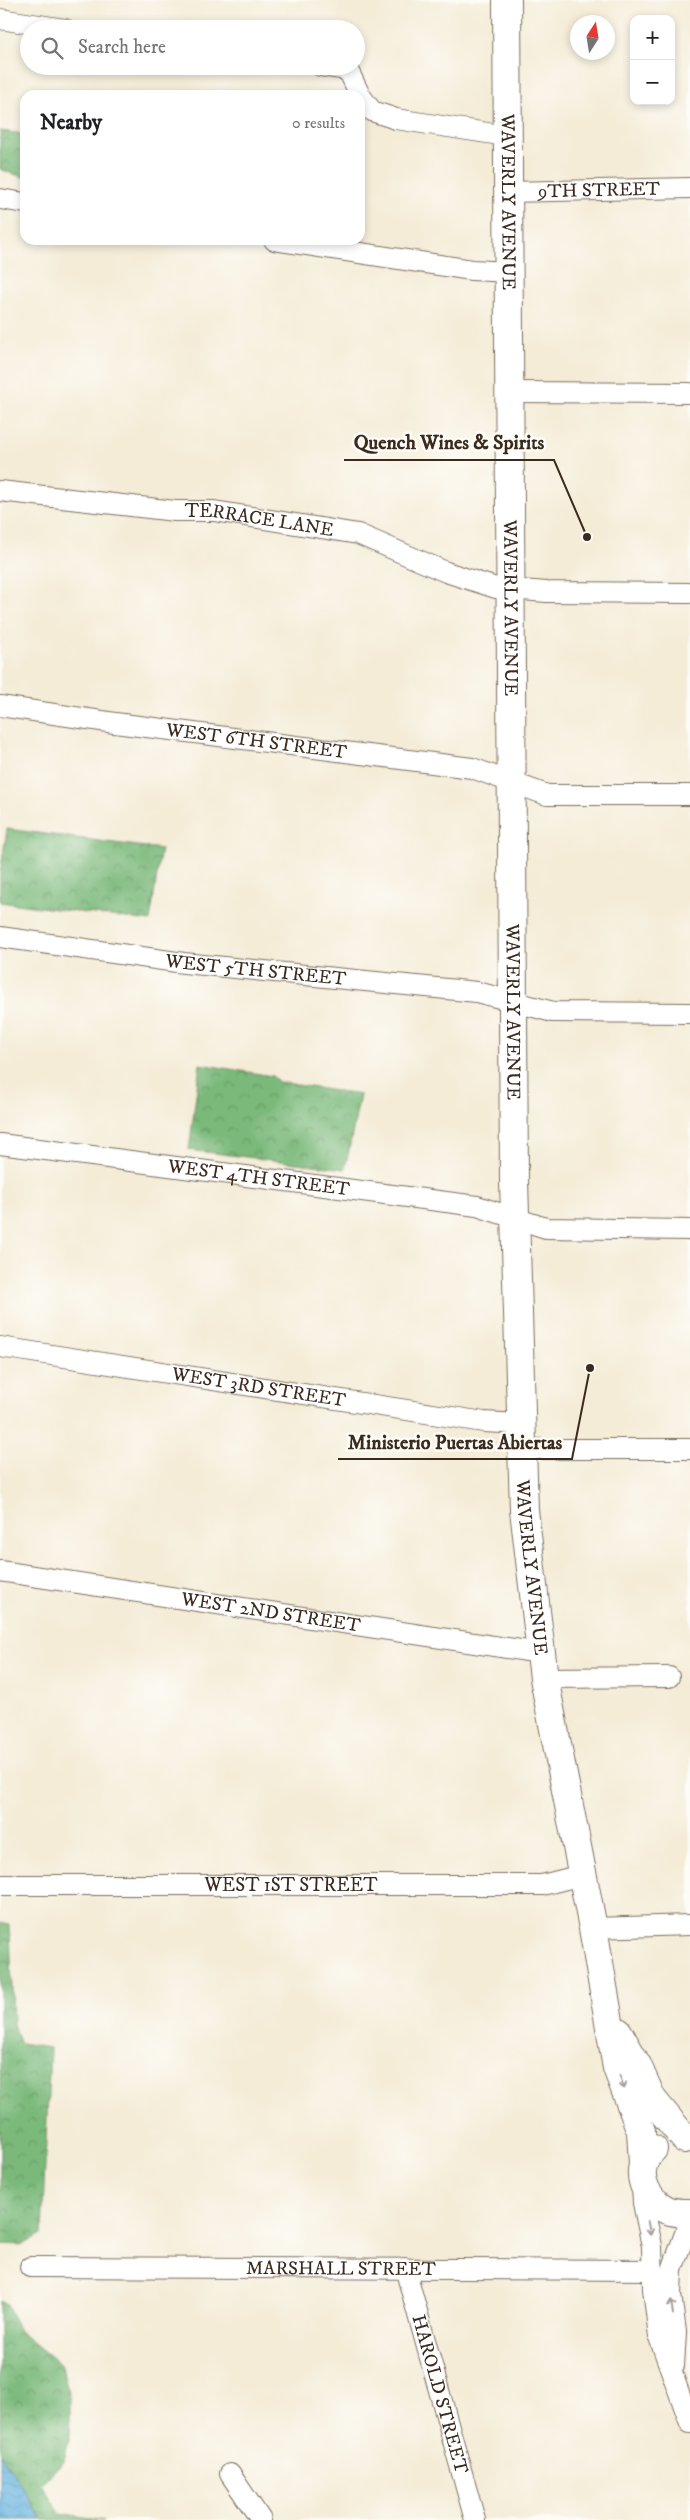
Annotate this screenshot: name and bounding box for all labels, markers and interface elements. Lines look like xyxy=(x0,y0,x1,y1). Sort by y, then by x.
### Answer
north arrow xyxy=(570,15,615,60)
map controls xyxy=(630,15,675,105)
button: + xyxy=(630,15,675,60)
search box xyxy=(20,20,365,75)
icon: search xyxy=(38,34,66,62)
text: Search here xyxy=(78,36,166,59)
button: − xyxy=(630,60,675,105)
text: Nearby xyxy=(40,110,102,136)
text: 0 results xyxy=(292,113,345,133)
street label: WAVERLY AVENUE xyxy=(496,113,520,290)
street label: 9TH STREET xyxy=(537,177,661,203)
callout: Quench Wines & Spirits xyxy=(344,425,554,460)
text: Quench Wines & Spirits xyxy=(354,431,545,456)
street label: TERRACE LANE xyxy=(185,499,335,541)
street label: WAVERLY AVENUE xyxy=(499,519,523,696)
street label: WEST 6TH STREET xyxy=(164,718,349,764)
street label: WAVERLY AVENUE xyxy=(501,923,525,1100)
street label: WEST 5TH STREET xyxy=(163,949,348,991)
street label: WEST 4TH STREET xyxy=(166,1154,352,1201)
street label: WEST 3RD STREET xyxy=(169,1362,348,1412)
callout: Ministerio Puertas Abiertas xyxy=(338,1424,572,1459)
text: Ministerio Puertas Abiertas xyxy=(348,1431,563,1456)
street label: WAVERLY AVENUE xyxy=(512,1478,553,1656)
street label: WEST 2ND STREET xyxy=(179,1587,363,1637)
street label: WEST 1ST STREET xyxy=(203,1874,378,1897)
one-way arrow xyxy=(618,2074,627,2090)
one-way arrow xyxy=(645,2220,654,2236)
street label: MARSHALL STREET xyxy=(246,2257,437,2280)
one-way arrow xyxy=(667,2299,677,2315)
street label: HAROLD STREET xyxy=(407,2312,473,2477)

